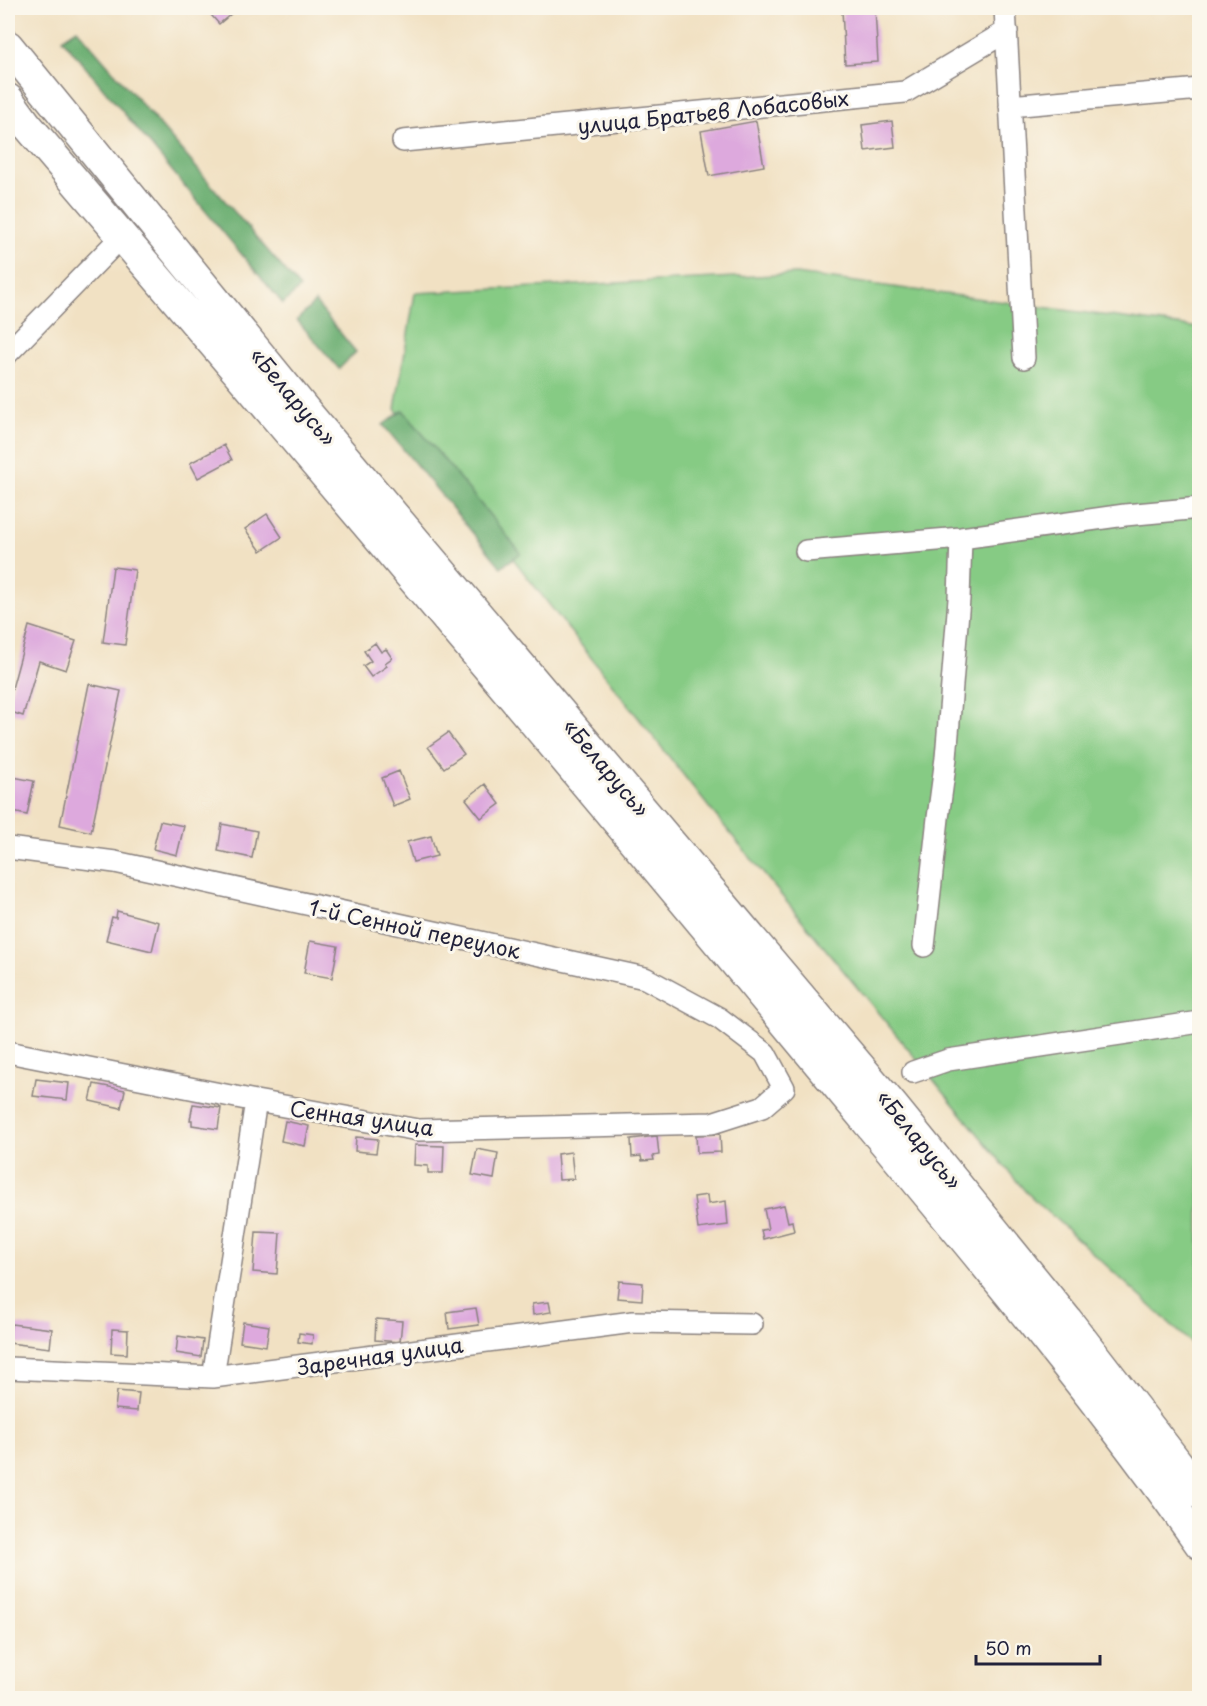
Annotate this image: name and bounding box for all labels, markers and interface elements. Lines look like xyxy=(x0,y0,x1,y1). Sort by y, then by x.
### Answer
street label: улица Братьев Лобасовых xyxy=(576,81,850,141)
street label: «Беларусь» xyxy=(243,340,345,452)
street label: «Беларусь» xyxy=(556,711,658,823)
street label: 1-й Сенной переулок xyxy=(306,890,524,966)
street label: «Беларусь» xyxy=(870,1082,970,1196)
street label: Сенная улица xyxy=(288,1091,437,1143)
street label: Заречная улица xyxy=(295,1327,466,1382)
scale bar xyxy=(976,1628,1100,1666)
text: 50 m xyxy=(985,1634,1032,1661)

